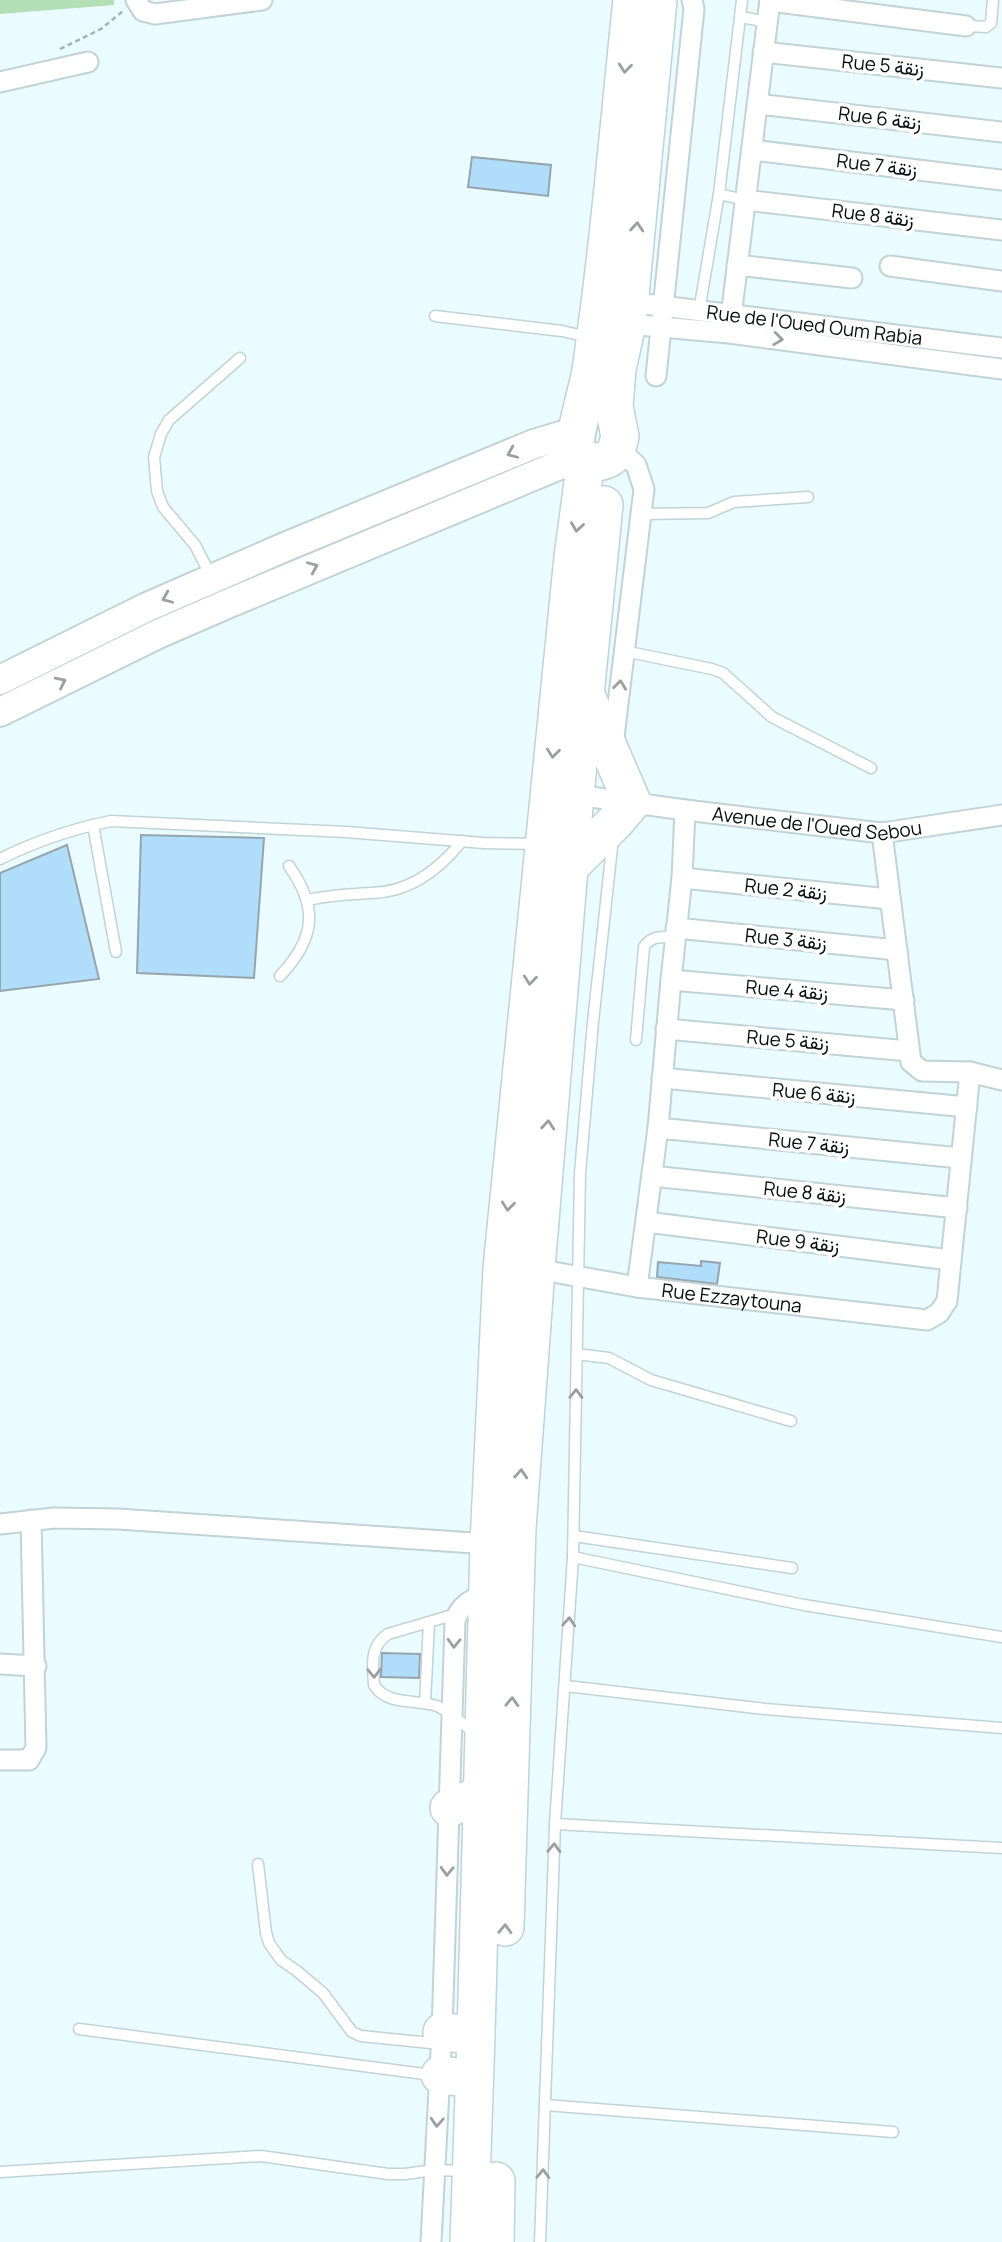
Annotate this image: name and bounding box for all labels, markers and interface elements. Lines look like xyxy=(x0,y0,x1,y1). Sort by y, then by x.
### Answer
street label: Rue 5 زنقة xyxy=(840,48,926,82)
one-way arrow xyxy=(618,63,633,74)
street label: Rue 6 زنقة xyxy=(837,100,923,136)
street label: Rue 7 زنقة xyxy=(835,147,919,183)
street label: Rue 8 زنقة xyxy=(830,197,916,233)
one-way arrow xyxy=(629,221,644,233)
street label: Rue de l'Oued Oum Rabia xyxy=(705,299,924,351)
one-way arrow xyxy=(772,332,784,347)
one-way arrow xyxy=(507,445,519,459)
one-way arrow xyxy=(569,521,584,533)
one-way arrow xyxy=(306,561,318,575)
one-way arrow xyxy=(162,590,174,604)
one-way arrow xyxy=(54,676,66,690)
one-way arrow xyxy=(613,679,628,691)
one-way arrow xyxy=(545,748,560,759)
street label: Avenue de l'Oued Sebou xyxy=(711,800,923,847)
street label: Rue 2 زنقة xyxy=(743,872,829,906)
street label: Rue 3 زنقة xyxy=(744,922,828,956)
street label: Rue 4 زنقة xyxy=(744,973,830,1007)
one-way arrow xyxy=(523,975,538,986)
street label: Rue 5 زنقة xyxy=(746,1023,830,1057)
street label: Rue 6 زنقة xyxy=(771,1076,857,1110)
one-way arrow xyxy=(540,1119,555,1130)
street label: Rue 7 زنقة xyxy=(767,1126,851,1160)
street label: Rue 8 زنقة xyxy=(762,1175,848,1209)
one-way arrow xyxy=(501,1200,516,1212)
street label: Rue 9 زنقة xyxy=(755,1223,841,1259)
street label: Rue Ezzaytouna xyxy=(660,1277,803,1319)
one-way arrow xyxy=(569,1388,584,1399)
one-way arrow xyxy=(513,1468,528,1479)
one-way arrow xyxy=(562,1616,577,1627)
one-way arrow xyxy=(447,1638,462,1649)
one-way arrow xyxy=(366,1668,381,1679)
one-way arrow xyxy=(504,1696,520,1706)
one-way arrow xyxy=(546,1843,562,1853)
one-way arrow xyxy=(440,1865,455,1876)
one-way arrow xyxy=(497,1923,512,1934)
one-way arrow xyxy=(430,2117,445,2128)
one-way arrow xyxy=(535,2168,550,2179)

